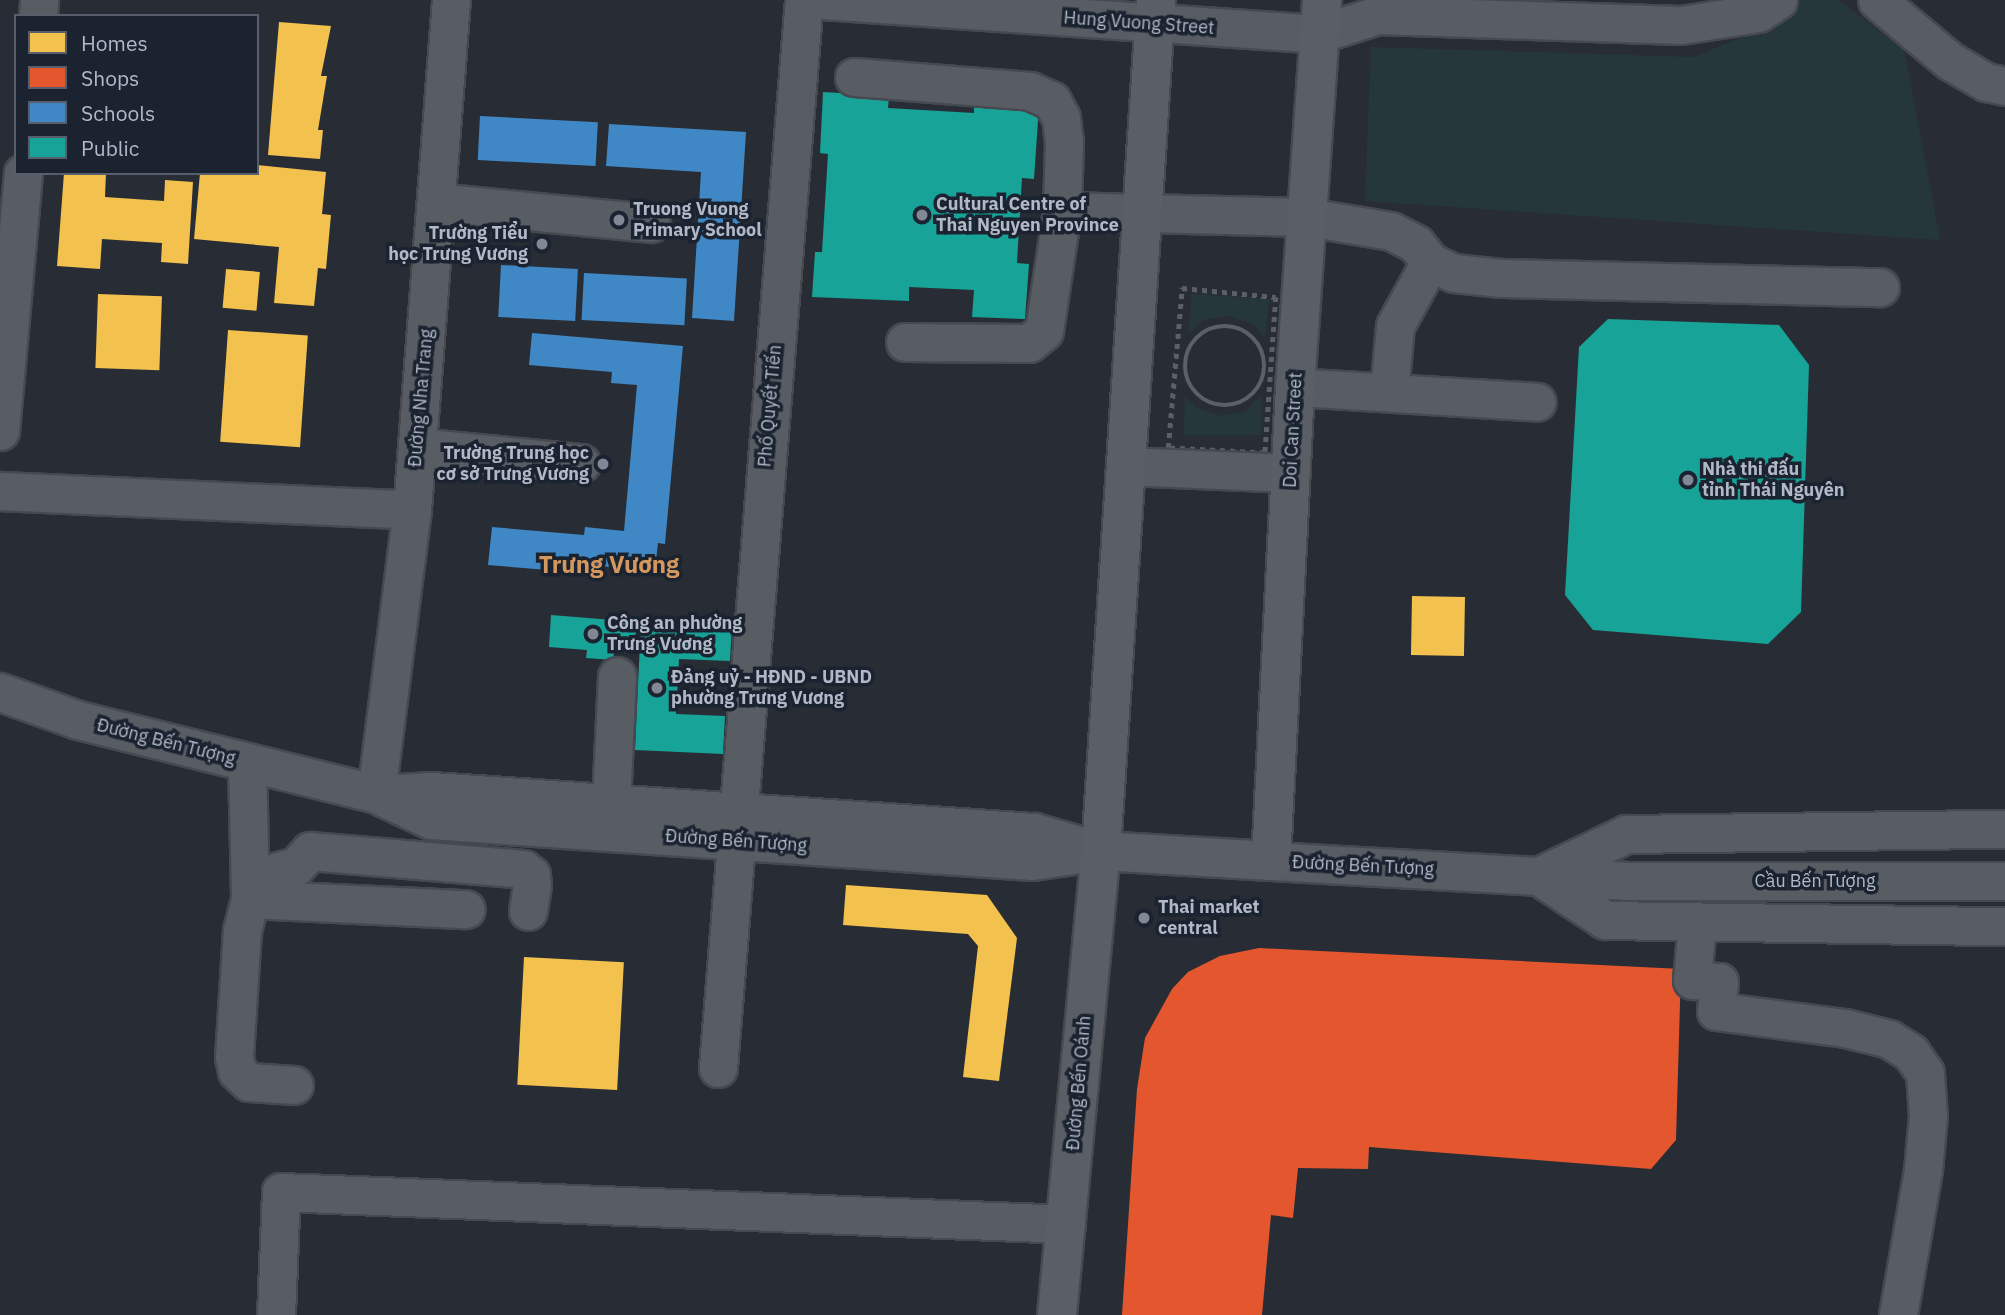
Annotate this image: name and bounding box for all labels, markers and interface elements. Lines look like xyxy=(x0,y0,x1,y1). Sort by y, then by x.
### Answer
street label: Hung Vuong Street xyxy=(1063,7,1215,39)
legend xyxy=(14,14,259,175)
text: Homes xyxy=(81,29,148,57)
text: Shops xyxy=(81,64,139,92)
text: Schools xyxy=(81,99,155,127)
text: Public xyxy=(81,134,139,162)
place label: Cultural Centre of Thai Nguyen Province xyxy=(936,194,1119,236)
place label: Truong Vuong Primary School xyxy=(633,199,762,242)
marker: Cultural Centre of Thai Nguyen Province xyxy=(914,207,930,223)
marker: Truong Vuong Primary School xyxy=(611,212,627,228)
place label: Trường Tiểu học Trưng Vương xyxy=(388,223,528,266)
marker: Trường Tiểu học Trưng Vương xyxy=(534,236,550,252)
street label: Đường Nha Trang xyxy=(404,328,438,468)
street label: Phố Quyết Tiến xyxy=(754,344,786,468)
street label: Doi Can Street xyxy=(1279,372,1307,488)
place label: Trường Trung học cơ sở Trưng Vương xyxy=(437,443,589,486)
marker: Trường Trung học cơ sở Trưng Vương xyxy=(595,456,611,472)
place label: Nhà thi đấu tỉnh Thái Nguyên xyxy=(1702,459,1845,502)
marker: Nhà thi đấu tỉnh Thái Nguyên xyxy=(1680,472,1696,488)
district label: Trưng Vương xyxy=(539,551,679,579)
place label: Công an phường Trưng Vương xyxy=(607,613,742,656)
marker: Công an phường Trưng Vương xyxy=(585,626,601,642)
place label: Đảng uỷ - HĐND - UBND phường Trưng Vương xyxy=(671,667,872,710)
marker: Đảng uỷ - HĐND - UBND phường Trưng Vương xyxy=(649,680,665,696)
street label: Đường Bến Tượng xyxy=(95,714,237,770)
street label: Đường Bến Tượng xyxy=(664,825,808,857)
street label: Đường Bến Tượng xyxy=(1292,852,1434,880)
street label: Cầu Bến Tượng xyxy=(1755,870,1875,892)
place label: Thai market central xyxy=(1158,897,1259,940)
marker: Thai market central xyxy=(1136,910,1152,926)
street label: Đường Bến Oánh xyxy=(1062,1015,1096,1151)

